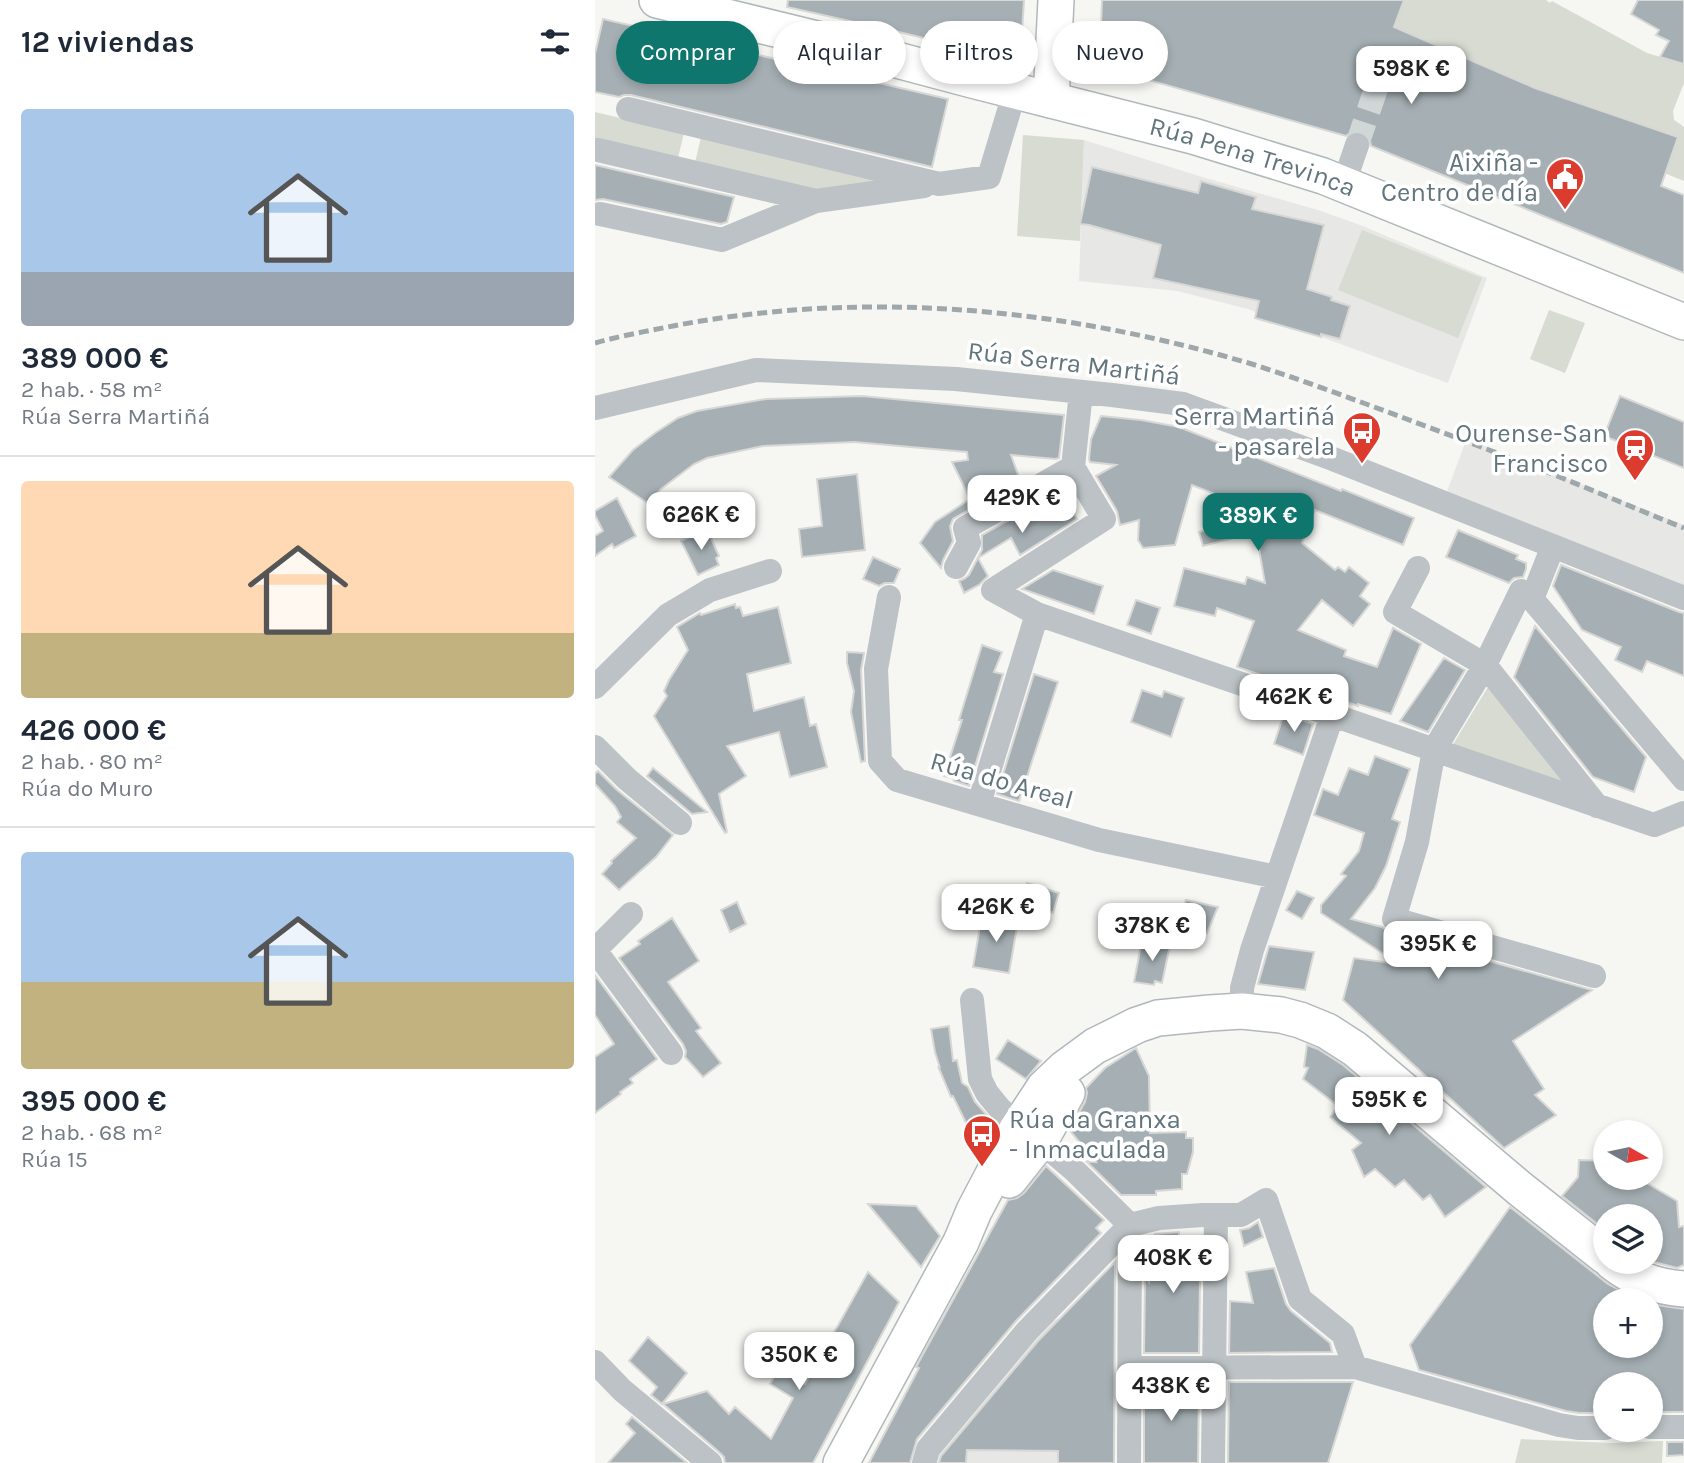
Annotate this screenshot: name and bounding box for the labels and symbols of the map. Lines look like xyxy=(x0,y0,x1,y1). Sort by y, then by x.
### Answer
pin: 598K € xyxy=(1354,46,1468,106)
street label: Rúa Pena Trevinca xyxy=(1146,111,1360,204)
place label: Aixiña - Centro de día xyxy=(1381,147,1538,208)
public building icon: Aixiña - Centro de día xyxy=(1544,156,1586,211)
street label: Rúa Serra Martiñá xyxy=(966,335,1182,392)
place label: Serra Martiñá - pasarela xyxy=(1173,401,1335,462)
bus stop icon: Serra Martiñá - pasarela xyxy=(1341,410,1383,465)
place label: Ourense-San Francisco xyxy=(1455,418,1608,479)
station icon: Ourense-San Francisco xyxy=(1614,427,1656,482)
pin: 429K € xyxy=(965,476,1079,535)
pin: 626K € xyxy=(644,492,758,552)
pin: 389K € xyxy=(1201,494,1315,553)
pin: 462K € xyxy=(1237,674,1351,734)
street label: Rúa do Areal xyxy=(927,745,1077,816)
pin: 426K € xyxy=(939,884,1053,944)
pin: 378K € xyxy=(1095,904,1209,963)
pin: 395K € xyxy=(1381,922,1495,981)
pin: 595K € xyxy=(1332,1078,1446,1137)
place label: Rúa da Granxa - Inmaculada xyxy=(1009,1104,1181,1165)
bus stop icon: Rúa da Granxa - Inmaculada xyxy=(961,1113,1003,1168)
north arrow xyxy=(1593,1120,1663,1190)
pin: 408K € xyxy=(1116,1236,1230,1295)
pin: 350K € xyxy=(742,1332,856,1392)
pin: 438K € xyxy=(1114,1364,1228,1423)

